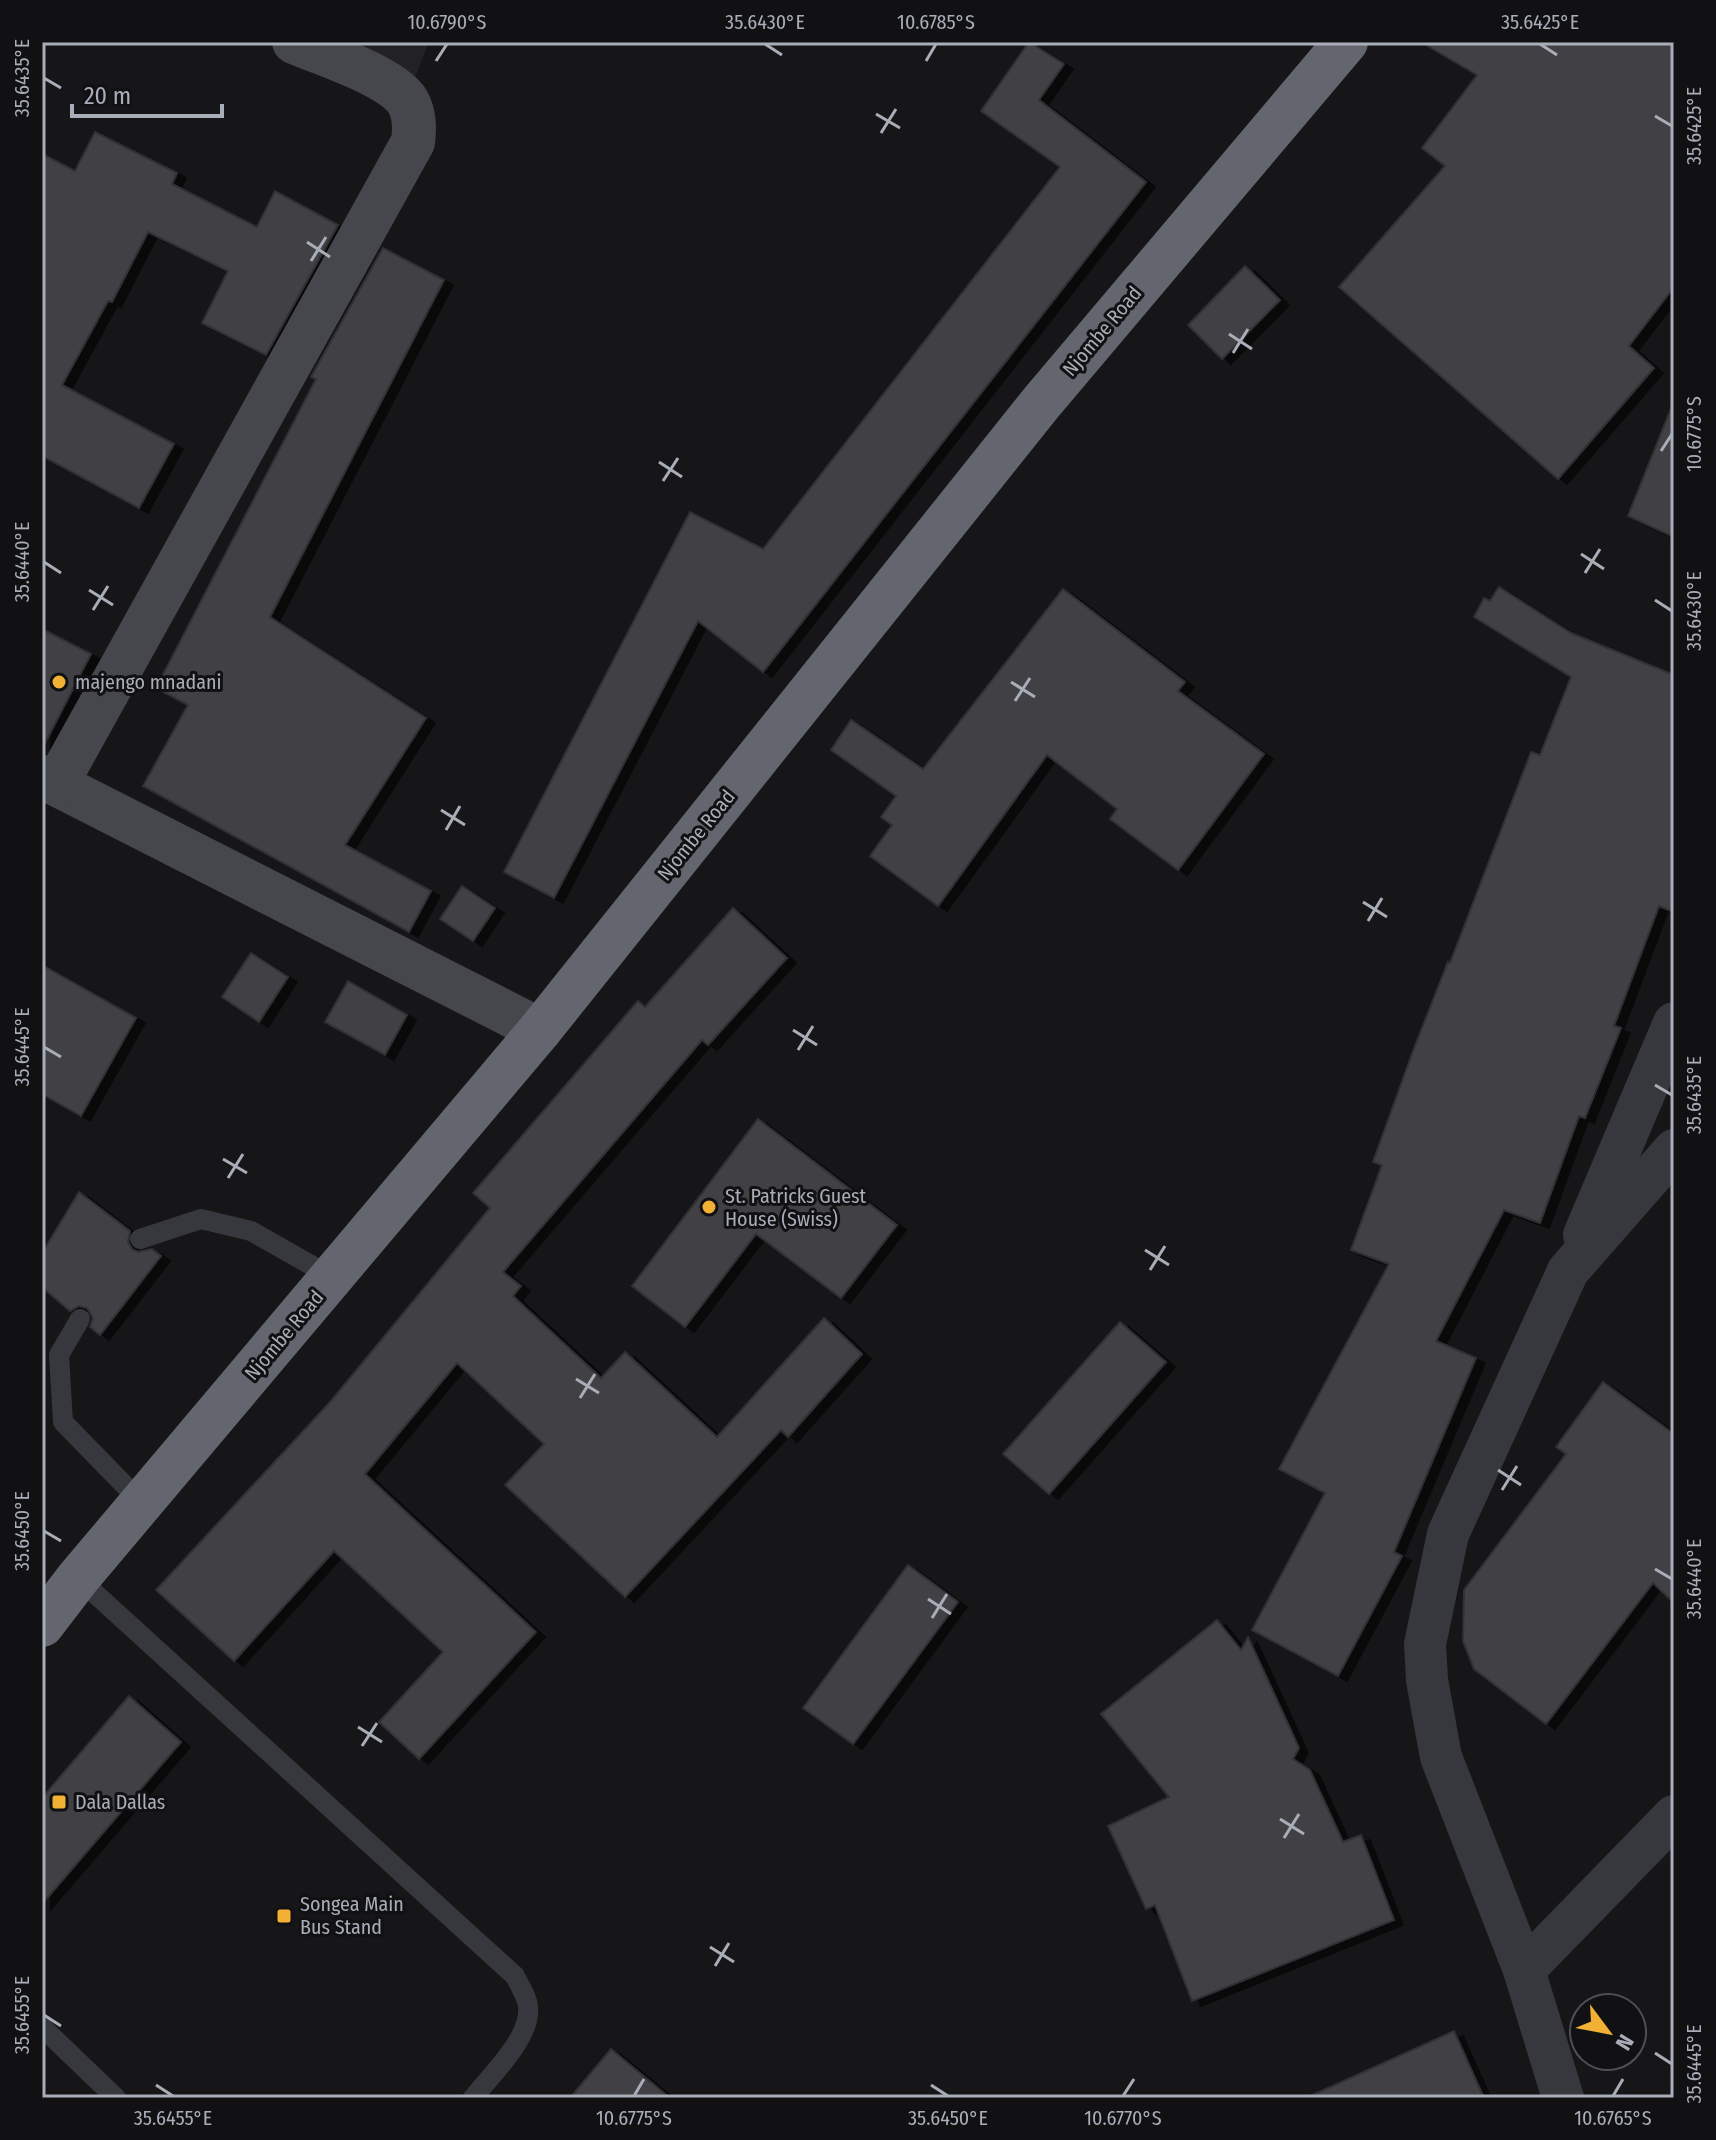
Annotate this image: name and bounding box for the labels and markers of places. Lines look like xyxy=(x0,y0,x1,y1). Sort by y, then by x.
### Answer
place label: majengo mnadani xyxy=(75,670,222,694)
marker: majengo mnadani xyxy=(50,673,68,691)
place label: St. Patricks Guest House (Swiss) xyxy=(725,1184,867,1231)
marker: St. Patricks Guest House (Swiss) xyxy=(700,1198,718,1216)
place label: Dala Dallas xyxy=(75,1790,165,1814)
marker: Dala Dallas xyxy=(50,1793,68,1811)
place label: Songea Main Bus Stand xyxy=(300,1892,404,1939)
marker: Songea Main Bus Stand xyxy=(275,1907,293,1925)

